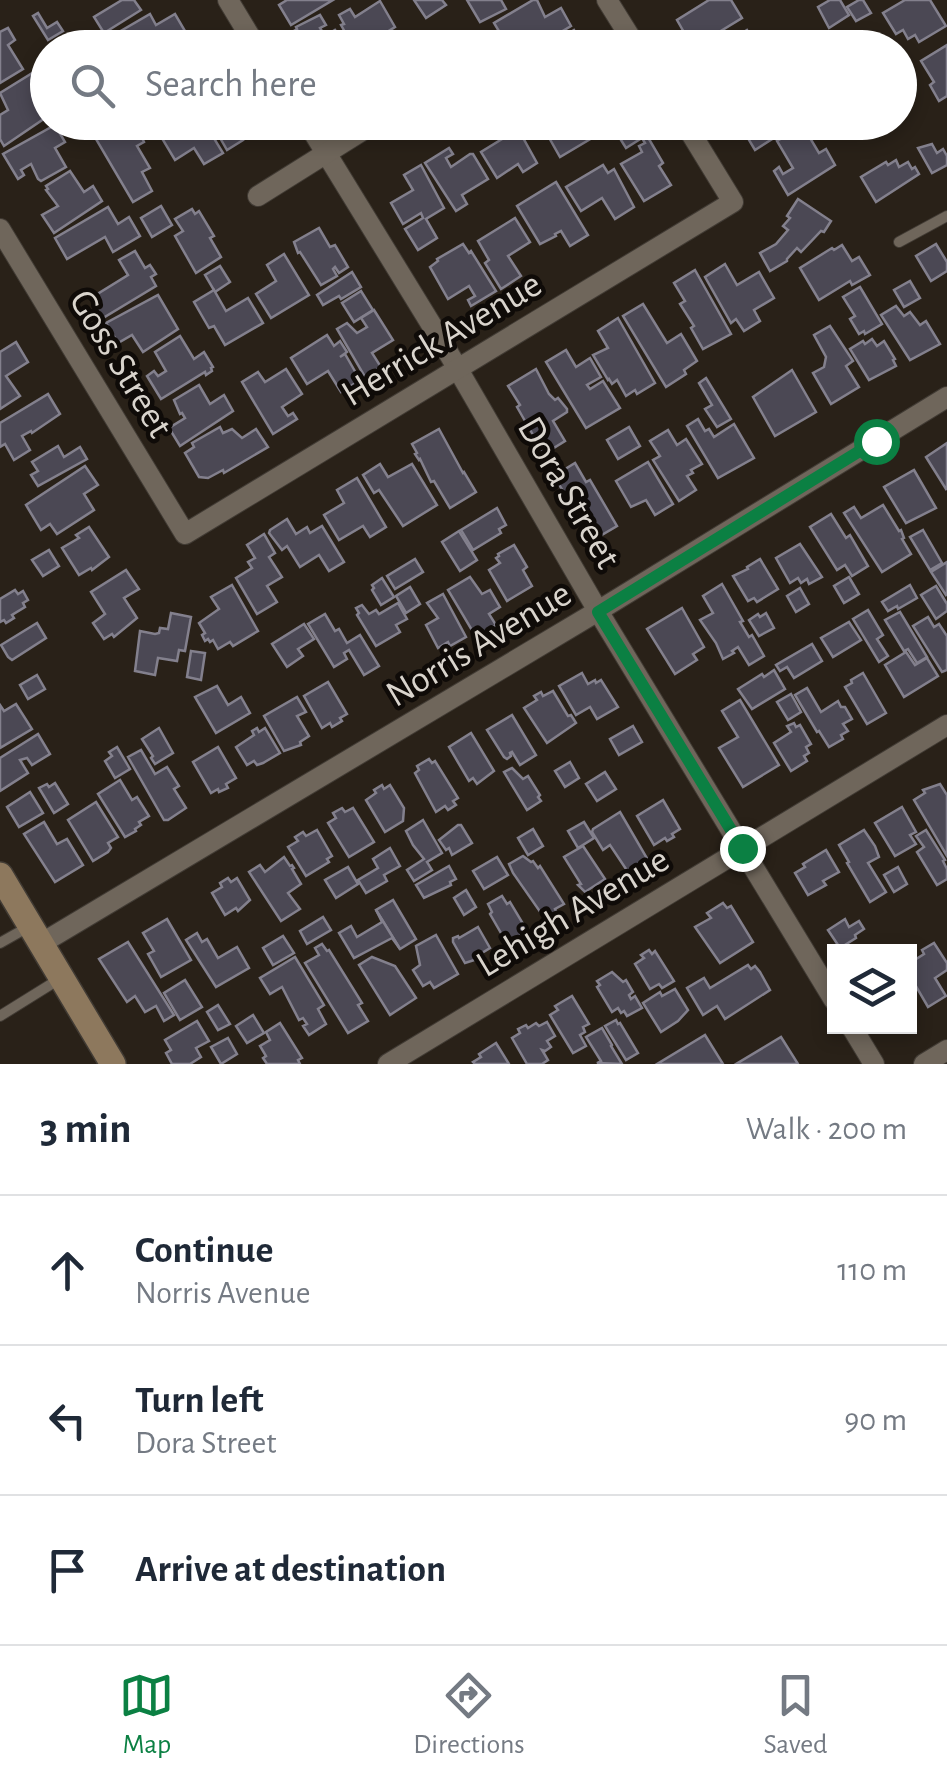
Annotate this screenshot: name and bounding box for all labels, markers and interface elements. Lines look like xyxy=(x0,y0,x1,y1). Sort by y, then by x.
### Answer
search box xyxy=(30,30,917,140)
icon: search xyxy=(65,58,120,113)
text: Search here xyxy=(145,66,317,104)
street label: Herrick Avenue xyxy=(336,265,548,414)
street label: Goss Street xyxy=(62,284,179,444)
street label: Dora Street xyxy=(510,411,627,575)
route start xyxy=(854,419,900,465)
street label: Norris Avenue xyxy=(380,575,578,715)
route end xyxy=(720,826,766,872)
street label: Lehigh Avenue xyxy=(470,841,676,985)
map controls xyxy=(827,944,917,1034)
button: layers xyxy=(827,944,917,1034)
text: 3 min xyxy=(40,1108,132,1150)
text: Walk · 200 m xyxy=(746,1113,907,1145)
text: Continue xyxy=(135,1232,273,1270)
icon: ahead xyxy=(40,1243,95,1298)
text: 110 m xyxy=(837,1254,907,1286)
text: Norris Avenue xyxy=(135,1277,310,1309)
text: Turn left xyxy=(135,1382,263,1420)
icon: left xyxy=(40,1393,95,1448)
text: 90 m xyxy=(844,1404,907,1436)
text: Dora Street xyxy=(135,1427,276,1459)
icon: arrive xyxy=(40,1543,95,1598)
text: Arrive at destination xyxy=(135,1551,446,1589)
tab: Map xyxy=(119,1668,174,1762)
tab: Directions xyxy=(413,1668,525,1762)
tab: Saved xyxy=(764,1668,828,1762)

